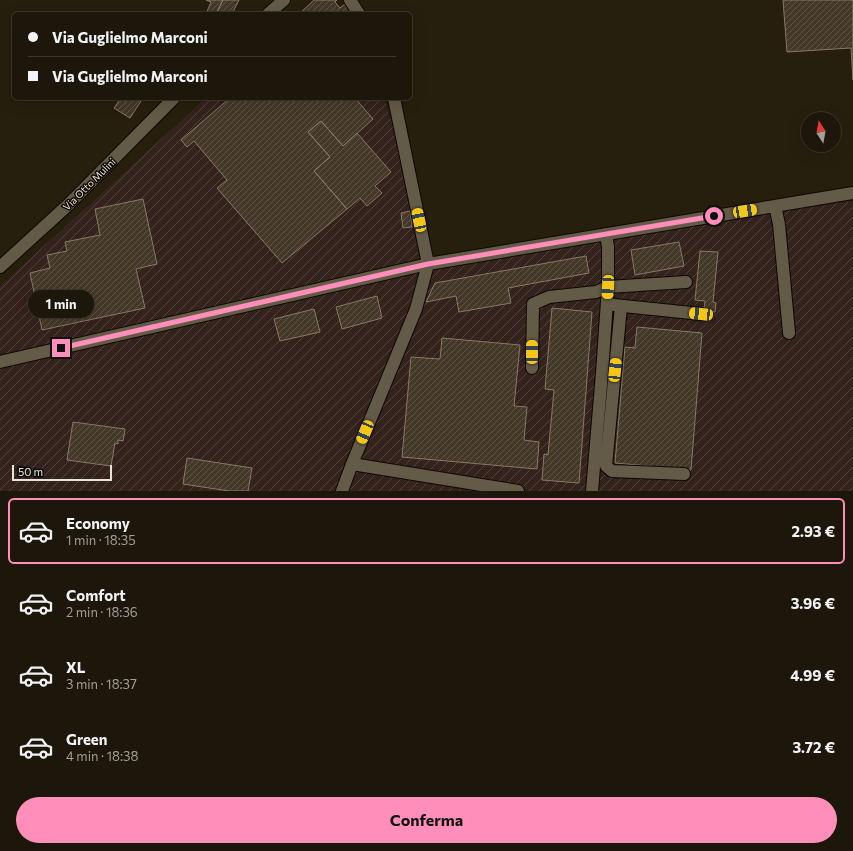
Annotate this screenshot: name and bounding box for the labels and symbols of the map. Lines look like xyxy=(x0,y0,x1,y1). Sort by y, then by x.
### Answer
north arrow xyxy=(801,112,841,152)
street label: Via Otto Mulini xyxy=(60,155,118,213)
car xyxy=(732,203,758,219)
car xyxy=(411,207,427,233)
route start xyxy=(705,207,723,225)
car xyxy=(601,275,615,299)
callout: 1 min xyxy=(28,290,94,318)
car xyxy=(688,307,714,321)
route end xyxy=(52,339,70,357)
car xyxy=(526,340,538,364)
car xyxy=(608,357,622,383)
car xyxy=(355,419,375,445)
scale bar xyxy=(12,463,112,482)

